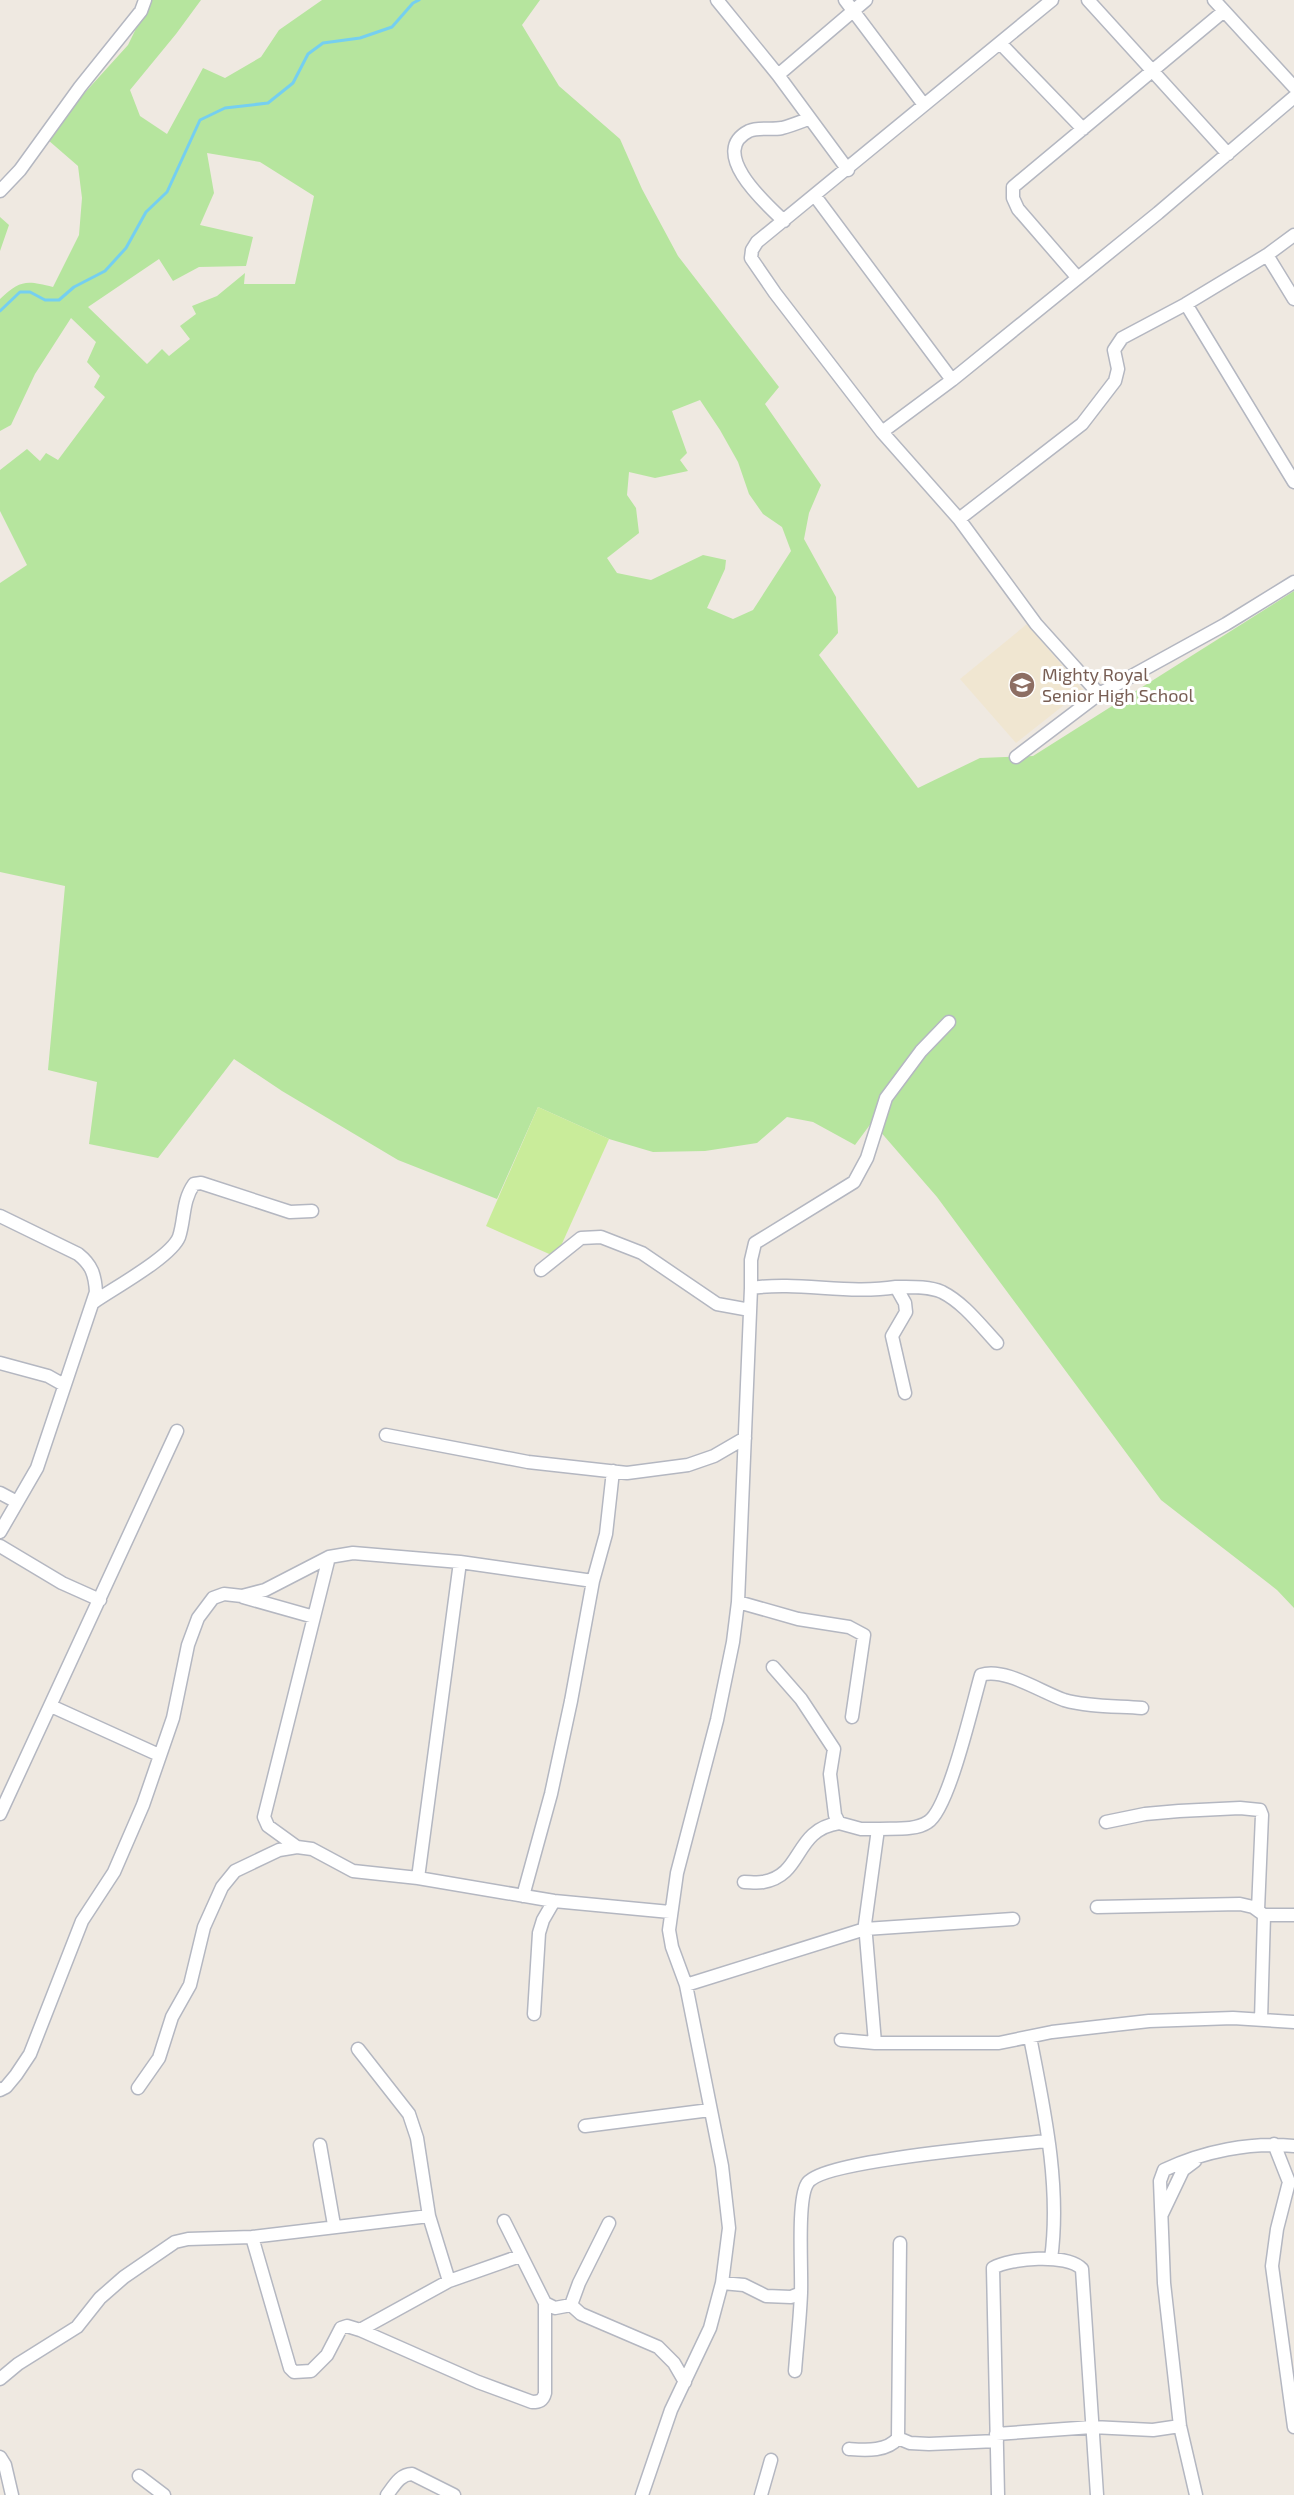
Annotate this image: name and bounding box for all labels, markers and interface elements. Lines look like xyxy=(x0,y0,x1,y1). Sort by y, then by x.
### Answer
place label: Mighty Royal Senior High School xyxy=(1042,663,1195,706)
school or university icon: Mighty Royal Senior High School xyxy=(1007,670,1037,700)

